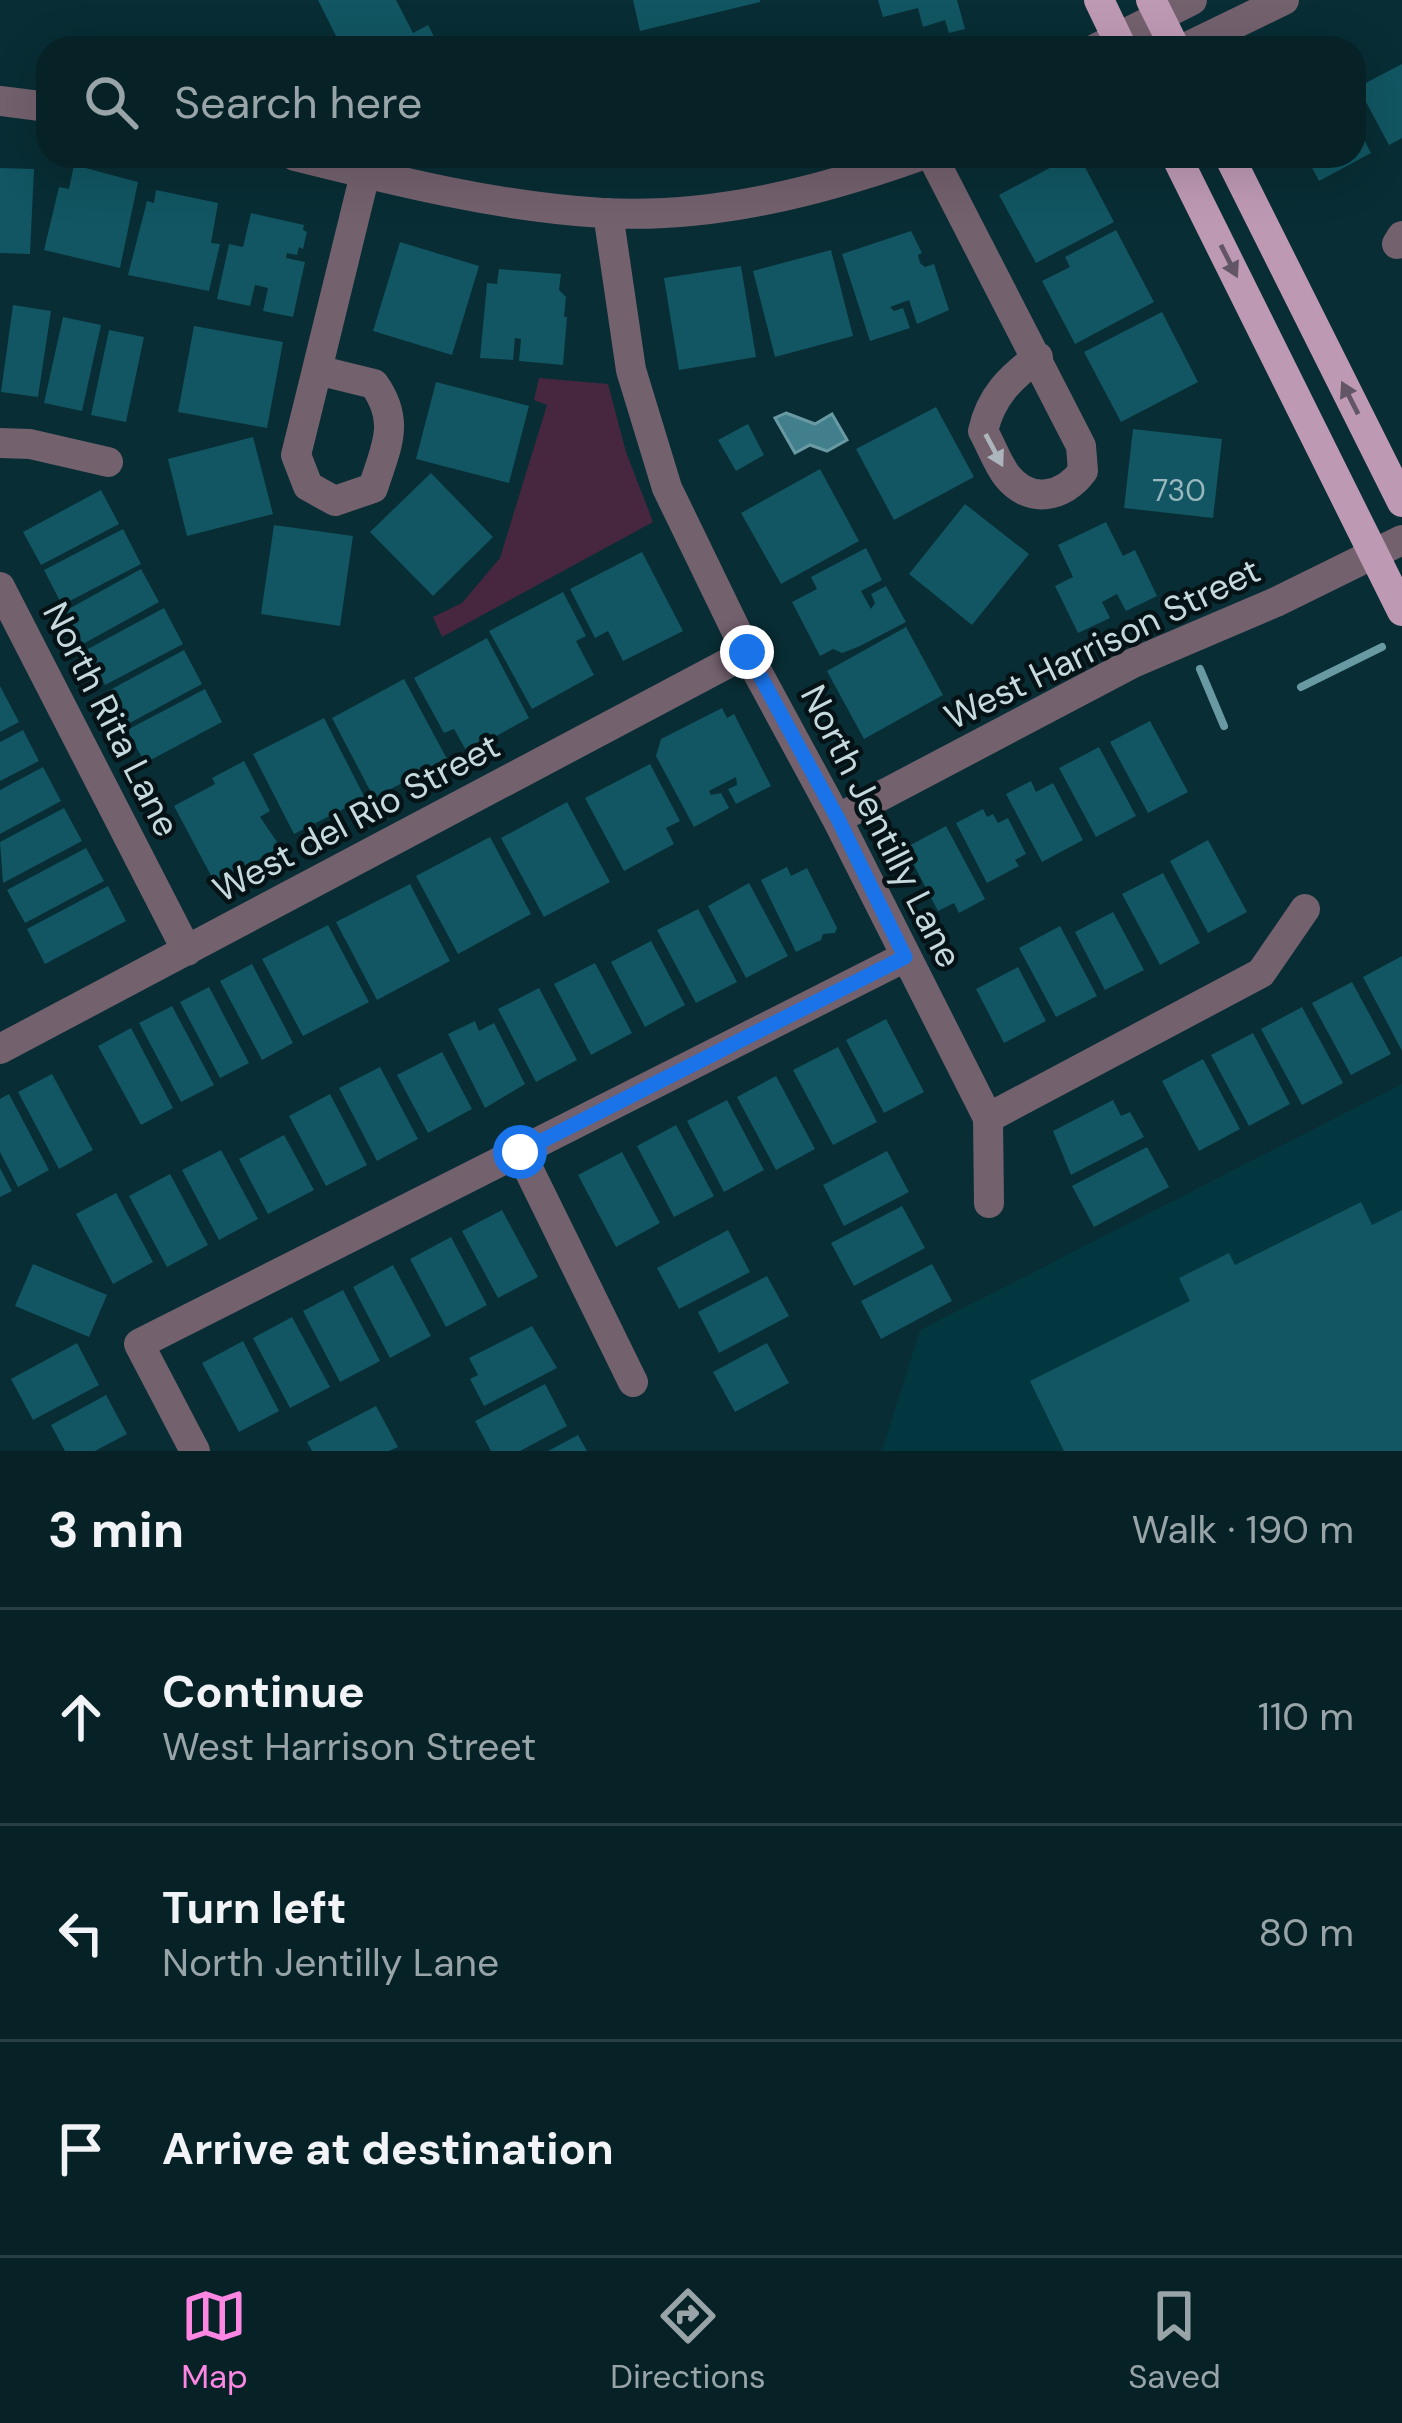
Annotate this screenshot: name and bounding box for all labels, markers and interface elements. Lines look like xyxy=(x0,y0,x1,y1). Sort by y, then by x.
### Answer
search box xyxy=(36,36,1366,168)
icon: search xyxy=(78,69,144,135)
text: Search here xyxy=(174,73,422,132)
one-way arrow xyxy=(1218,243,1238,278)
one-way arrow xyxy=(1340,380,1360,415)
one-way arrow xyxy=(983,433,1004,468)
house number: 730 xyxy=(1152,471,1206,510)
street label: West Harrison Street xyxy=(937,547,1268,740)
street label: North Rita Lane xyxy=(32,594,191,844)
route end xyxy=(720,625,774,679)
street label: North Jentilly Lane xyxy=(790,677,973,976)
street label: West del Rio Street xyxy=(205,722,508,913)
route start xyxy=(493,1125,547,1179)
text: 3 min xyxy=(48,1496,184,1563)
text: Walk · 190 m xyxy=(1132,1504,1354,1555)
text: Continue xyxy=(162,1662,365,1721)
icon: ahead xyxy=(48,1684,114,1750)
text: 110 m xyxy=(1258,1691,1354,1742)
text: West Harrison Street xyxy=(162,1721,536,1772)
text: Turn left xyxy=(162,1878,346,1937)
icon: left xyxy=(48,1900,114,1966)
text: 80 m xyxy=(1258,1907,1354,1958)
text: North Jentilly Lane xyxy=(162,1937,499,1988)
icon: arrive xyxy=(48,2116,114,2182)
text: Arrive at destination xyxy=(162,2119,614,2178)
tab: Map xyxy=(181,2283,248,2398)
tab: Directions xyxy=(610,2283,766,2398)
tab: Saved xyxy=(1128,2283,1221,2398)

